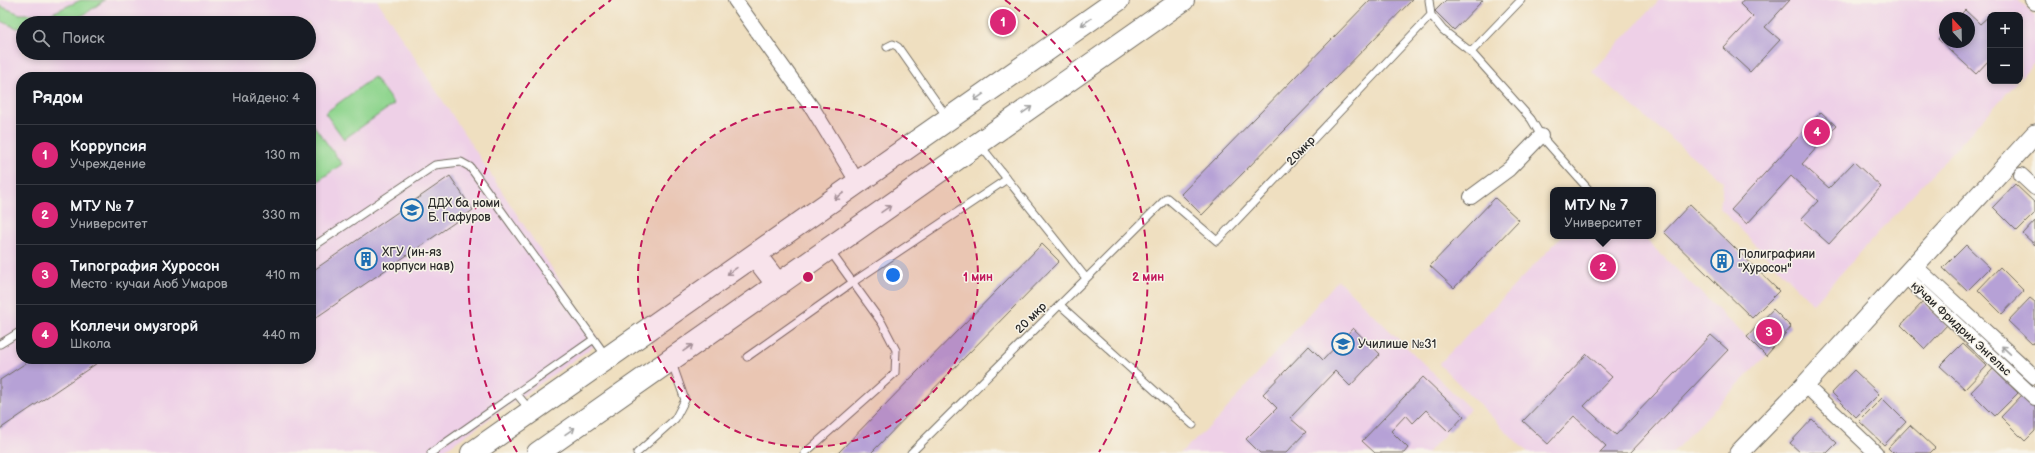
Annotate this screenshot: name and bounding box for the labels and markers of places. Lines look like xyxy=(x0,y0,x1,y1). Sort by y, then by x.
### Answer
pin: 1 xyxy=(990,7,1016,37)
pin: 4 xyxy=(1804,117,1830,147)
place label: ДДХ ба номи Б. Гафуров xyxy=(428,196,500,225)
school or university icon: ДДХ ба номи Б. Гафуров xyxy=(399,197,425,223)
place label: ХГУ (ин-яз корпуси нав) xyxy=(382,245,454,274)
building icon: ХГУ (ин-яз корпуси нав) xyxy=(353,246,379,272)
place label: Полиграфияи "Хуросон" xyxy=(1738,247,1815,276)
building icon: Полиграфияи "Хуросон" xyxy=(1709,248,1735,274)
pin: 2 xyxy=(1590,252,1616,282)
centre of rings xyxy=(801,270,815,284)
pin: 3 xyxy=(1756,317,1782,347)
school or university icon: Училише №31 xyxy=(1330,331,1356,357)
place label: Училише №31 xyxy=(1358,337,1436,352)

